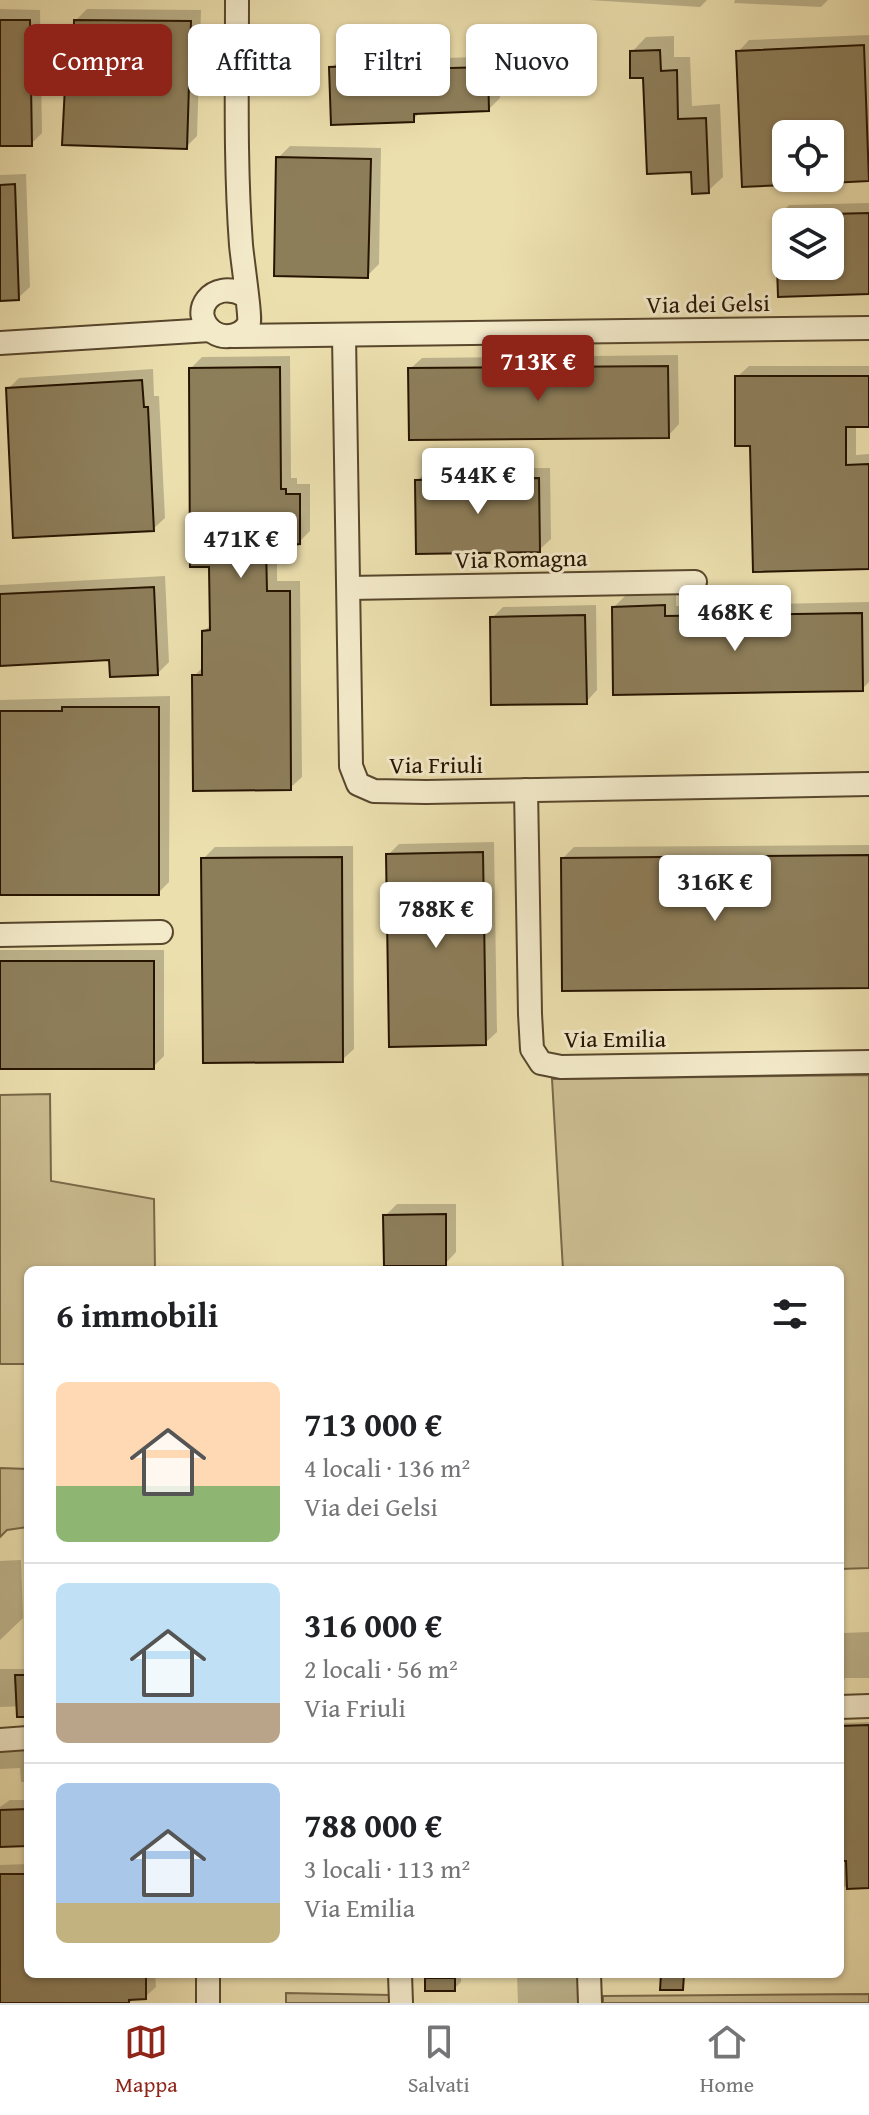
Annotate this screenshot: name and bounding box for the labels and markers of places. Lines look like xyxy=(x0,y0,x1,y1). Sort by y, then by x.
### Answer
pin: 713K € xyxy=(473,335,603,403)
pin: 544K € xyxy=(413,448,543,516)
pin: 471K € xyxy=(176,512,306,580)
pin: 468K € xyxy=(670,585,800,653)
pin: 316K € xyxy=(650,855,780,923)
pin: 788K € xyxy=(371,882,501,950)

